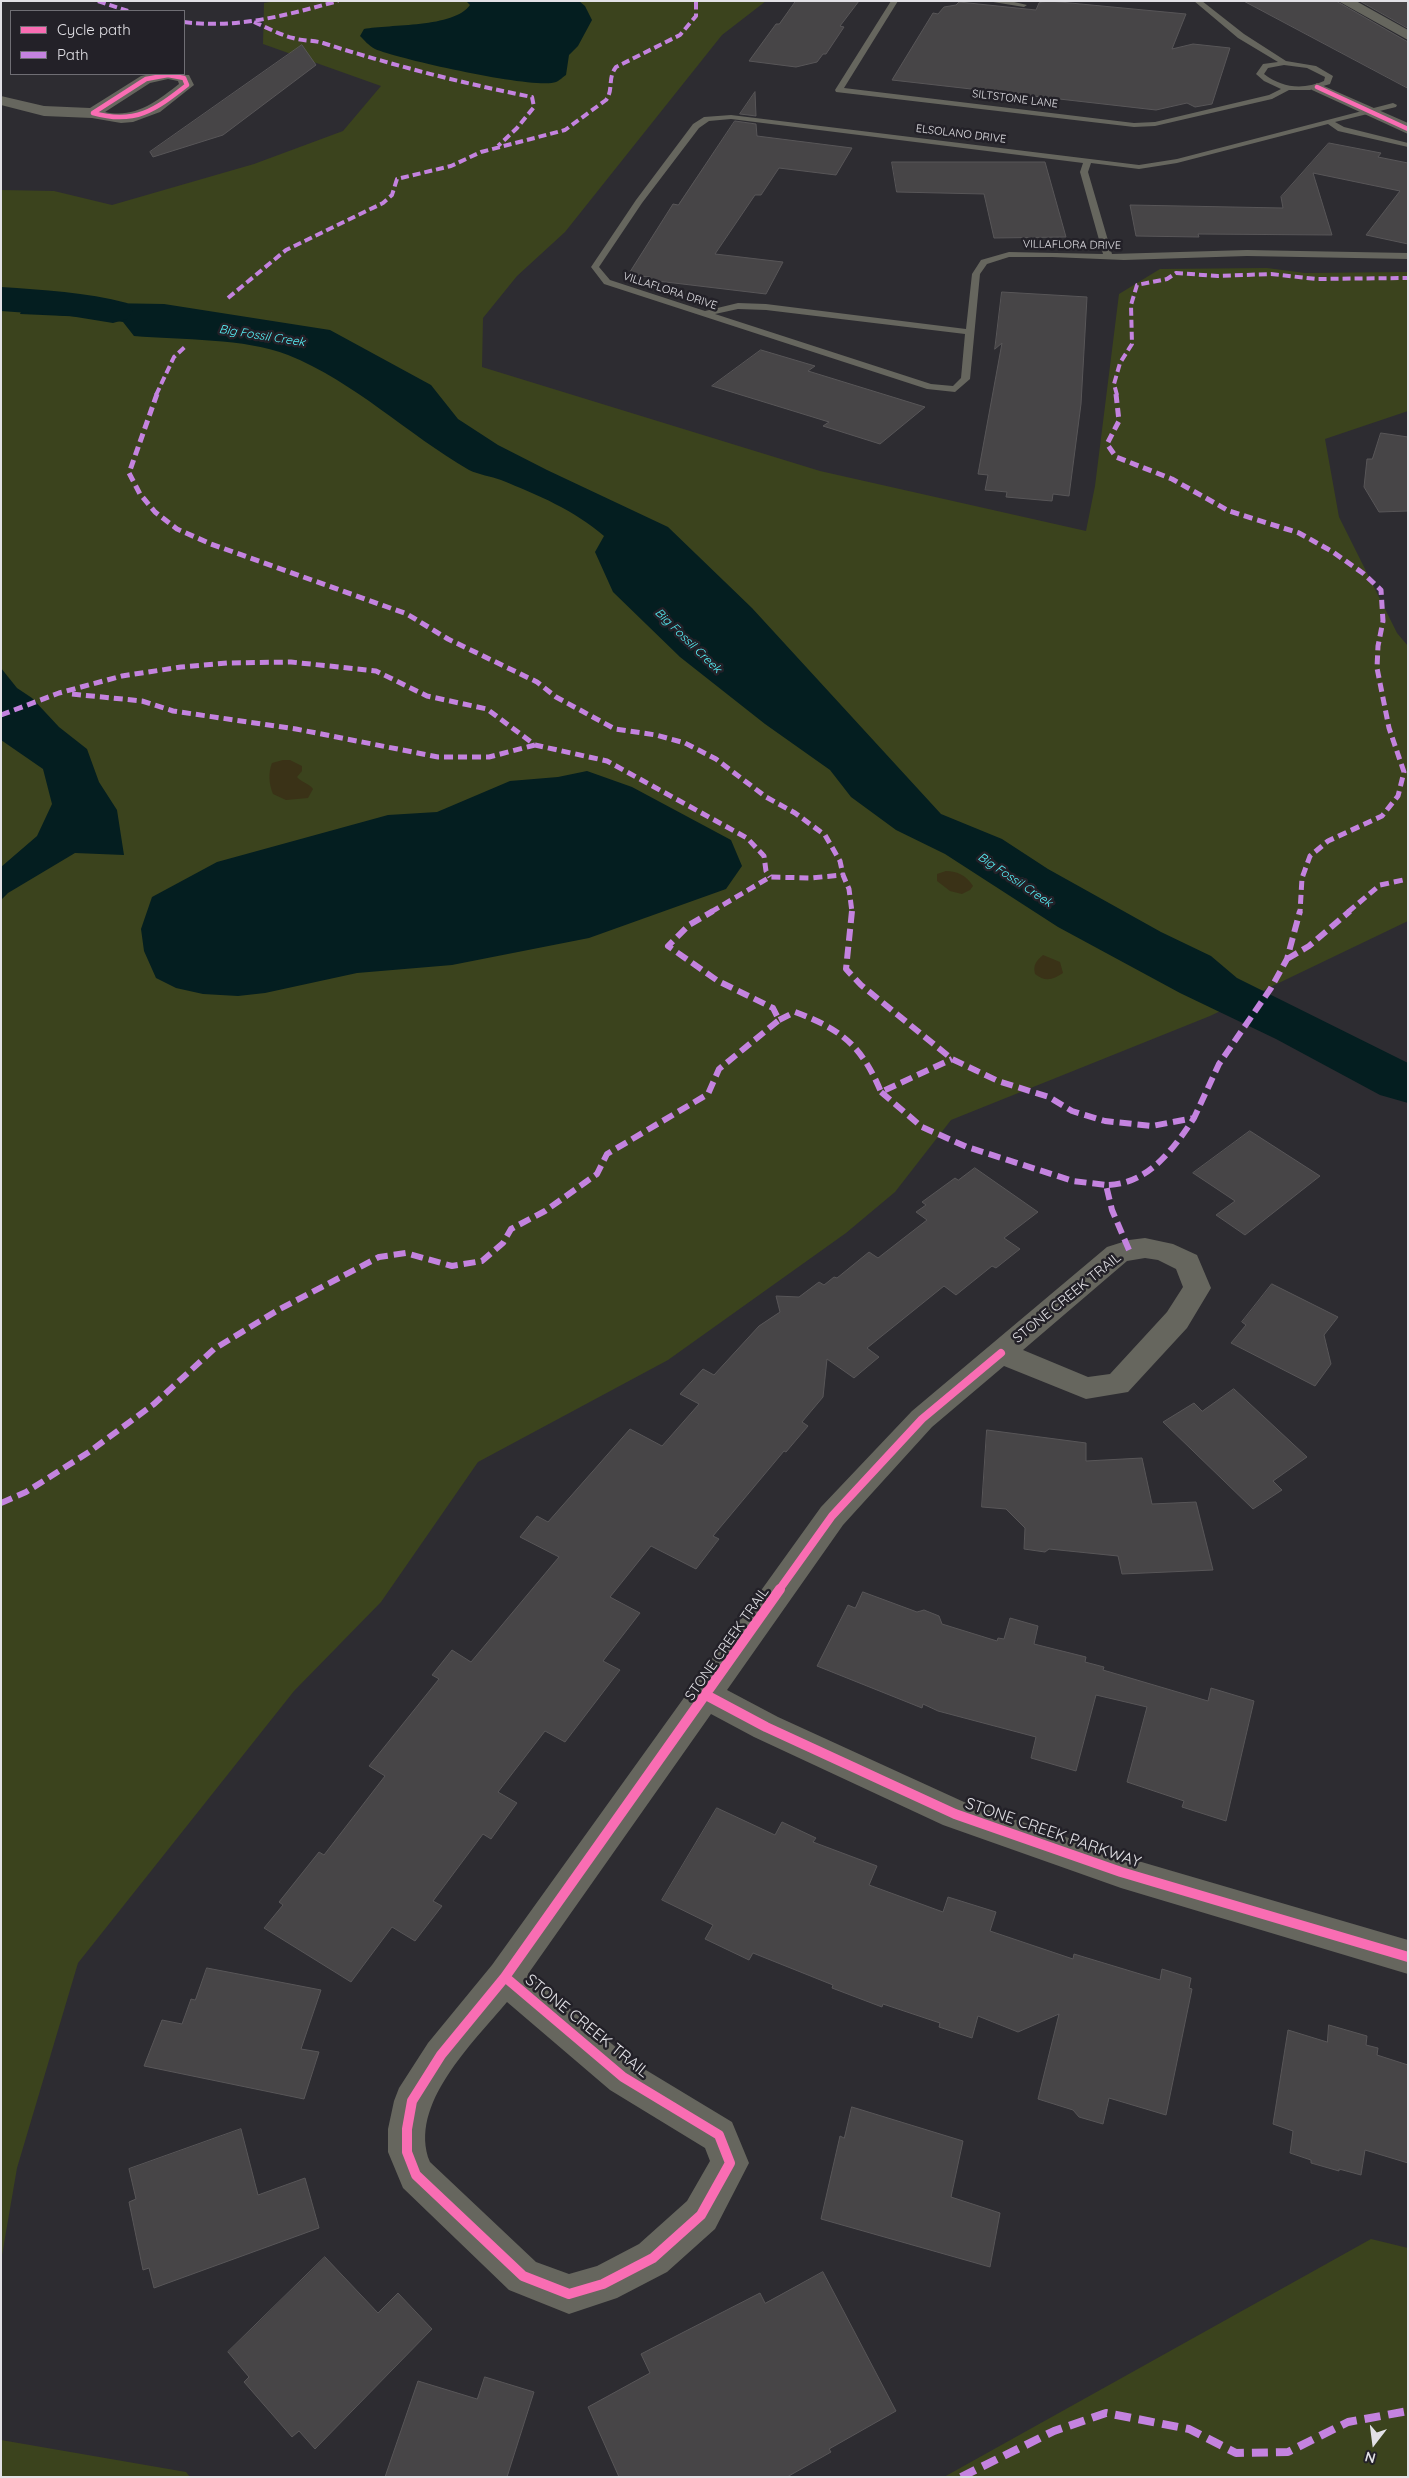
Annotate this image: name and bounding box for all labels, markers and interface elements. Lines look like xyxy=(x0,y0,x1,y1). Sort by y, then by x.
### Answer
legend xyxy=(10,10,185,75)
text: Cycle path xyxy=(57,20,131,39)
text: Path xyxy=(57,45,89,64)
street label: SILTSTONE LANE xyxy=(971,87,1059,111)
street label: ELSOLANO DRIVE xyxy=(915,122,1007,146)
street label: VILLAFLORA DRIVE xyxy=(1023,238,1121,252)
street label: VILLAFLORA DRIVE xyxy=(621,270,719,312)
water label: Big Fossil Creek xyxy=(218,322,306,350)
water label: Big Fossil Creek xyxy=(652,606,724,676)
water label: Big Fossil Creek xyxy=(975,850,1055,910)
street label: STONE CREEK TRAIL xyxy=(1010,1249,1124,1347)
street label: STONE CREEK TRAIL xyxy=(682,1584,772,1704)
street label: STONE CREEK PARKWAY xyxy=(963,1794,1143,1872)
street label: STONE CREEK TRAIL xyxy=(521,1970,653,2082)
north arrow xyxy=(1349,2418,1399,2468)
text: N xyxy=(1363,2447,1377,2468)

